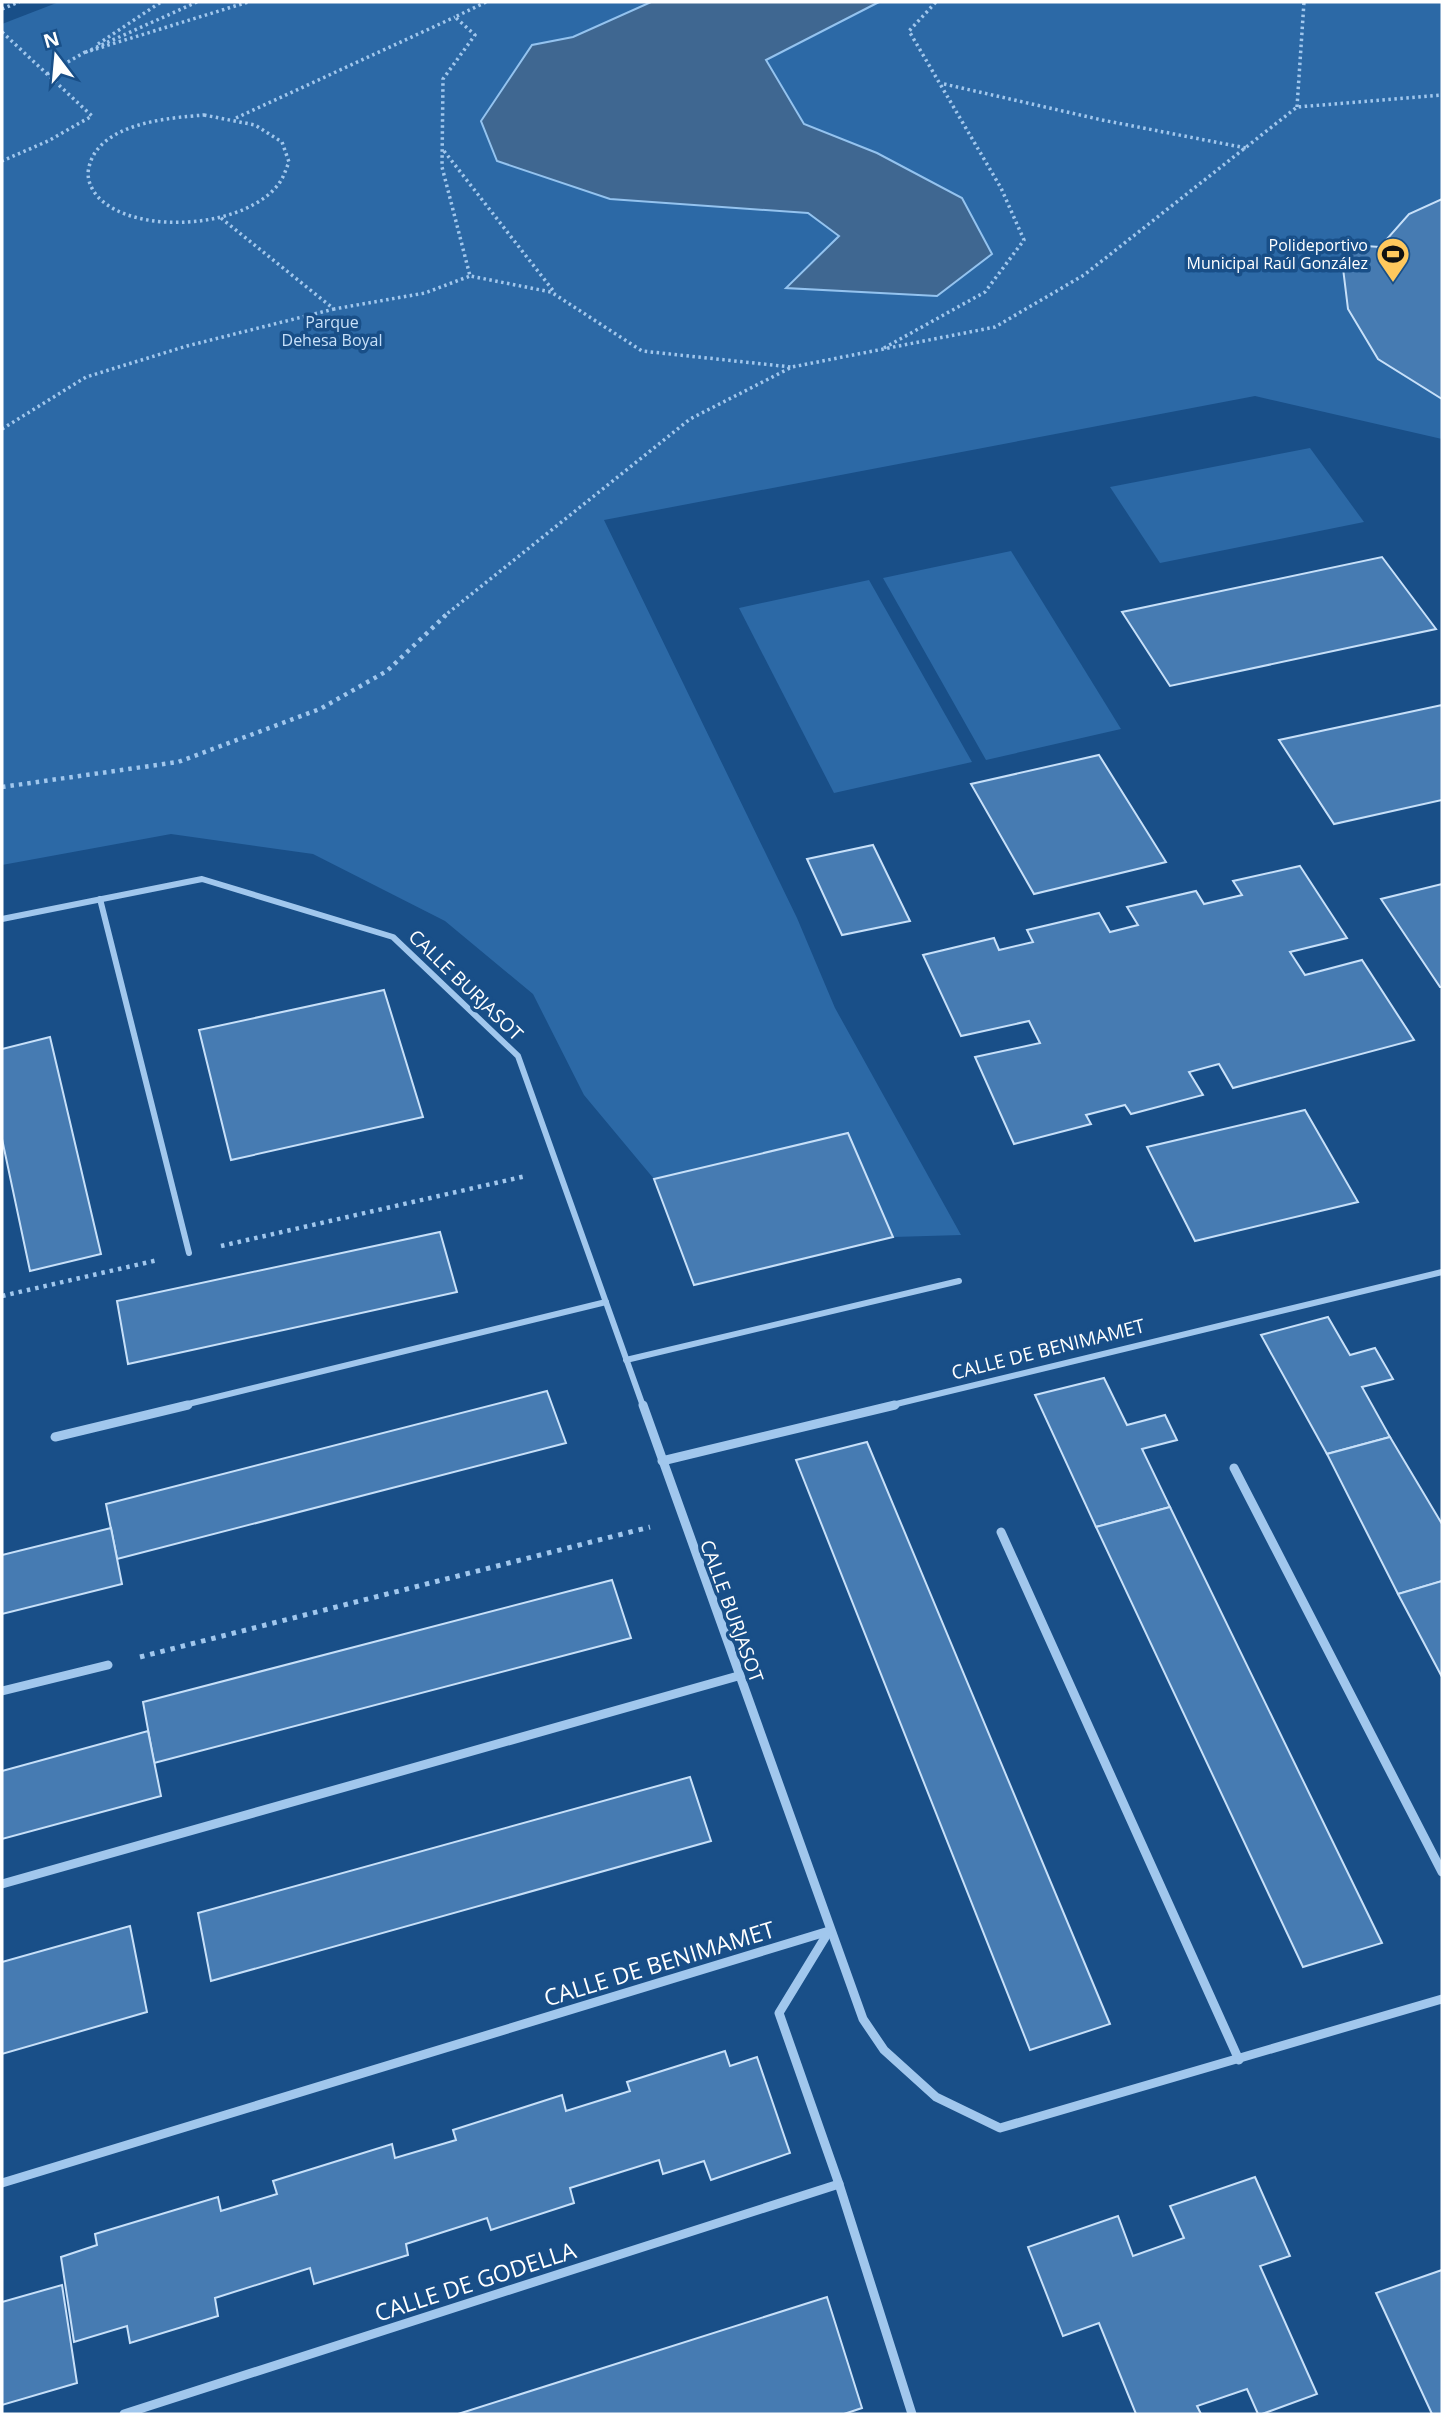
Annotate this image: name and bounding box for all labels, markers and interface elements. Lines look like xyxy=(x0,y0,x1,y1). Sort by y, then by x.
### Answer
north arrow xyxy=(21,21,91,91)
text: N xyxy=(40,25,62,54)
place label: Polideportivo Municipal Raúl González xyxy=(1187,234,1368,274)
sports icon: Polideportivo Municipal Raúl González xyxy=(1374,235,1412,284)
park label: Parque Dehesa Boyal xyxy=(282,311,382,351)
street label: CALLE BURJASOT xyxy=(403,924,529,1047)
street label: CALLE DE BENIMAMET xyxy=(949,1312,1148,1386)
street label: CALLE BURJASOT xyxy=(694,1536,770,1686)
street label: CALLE DE BENIMAMET xyxy=(540,1913,779,2013)
street label: CALLE DE GODELLA xyxy=(370,2233,580,2329)

